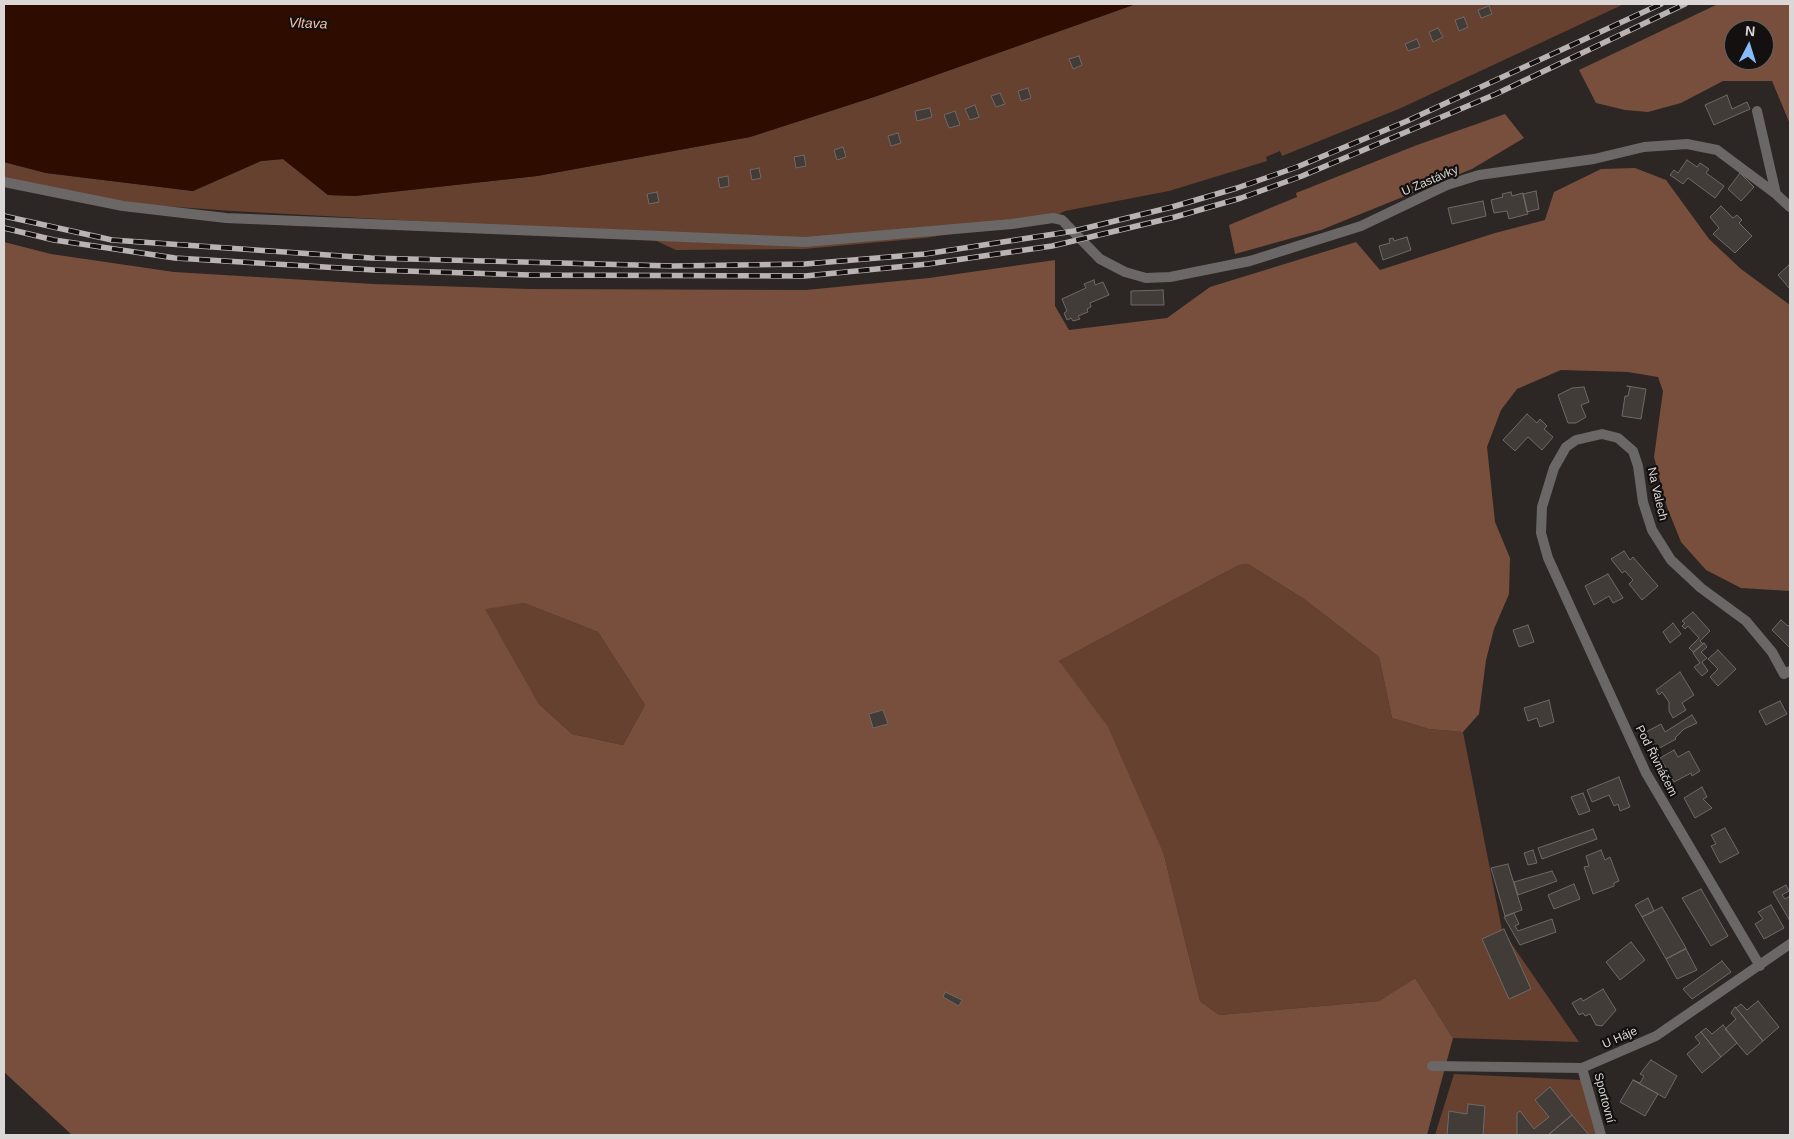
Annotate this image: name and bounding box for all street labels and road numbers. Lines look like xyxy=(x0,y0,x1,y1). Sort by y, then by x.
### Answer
street label: U Zastávky xyxy=(1400,163,1460,199)
street label: Na Valech xyxy=(1644,466,1670,522)
street label: Pod Řivnáčem xyxy=(1632,723,1680,799)
street label: U Háje xyxy=(1600,1024,1640,1052)
street label: Sportovní xyxy=(1590,1071,1618,1125)

